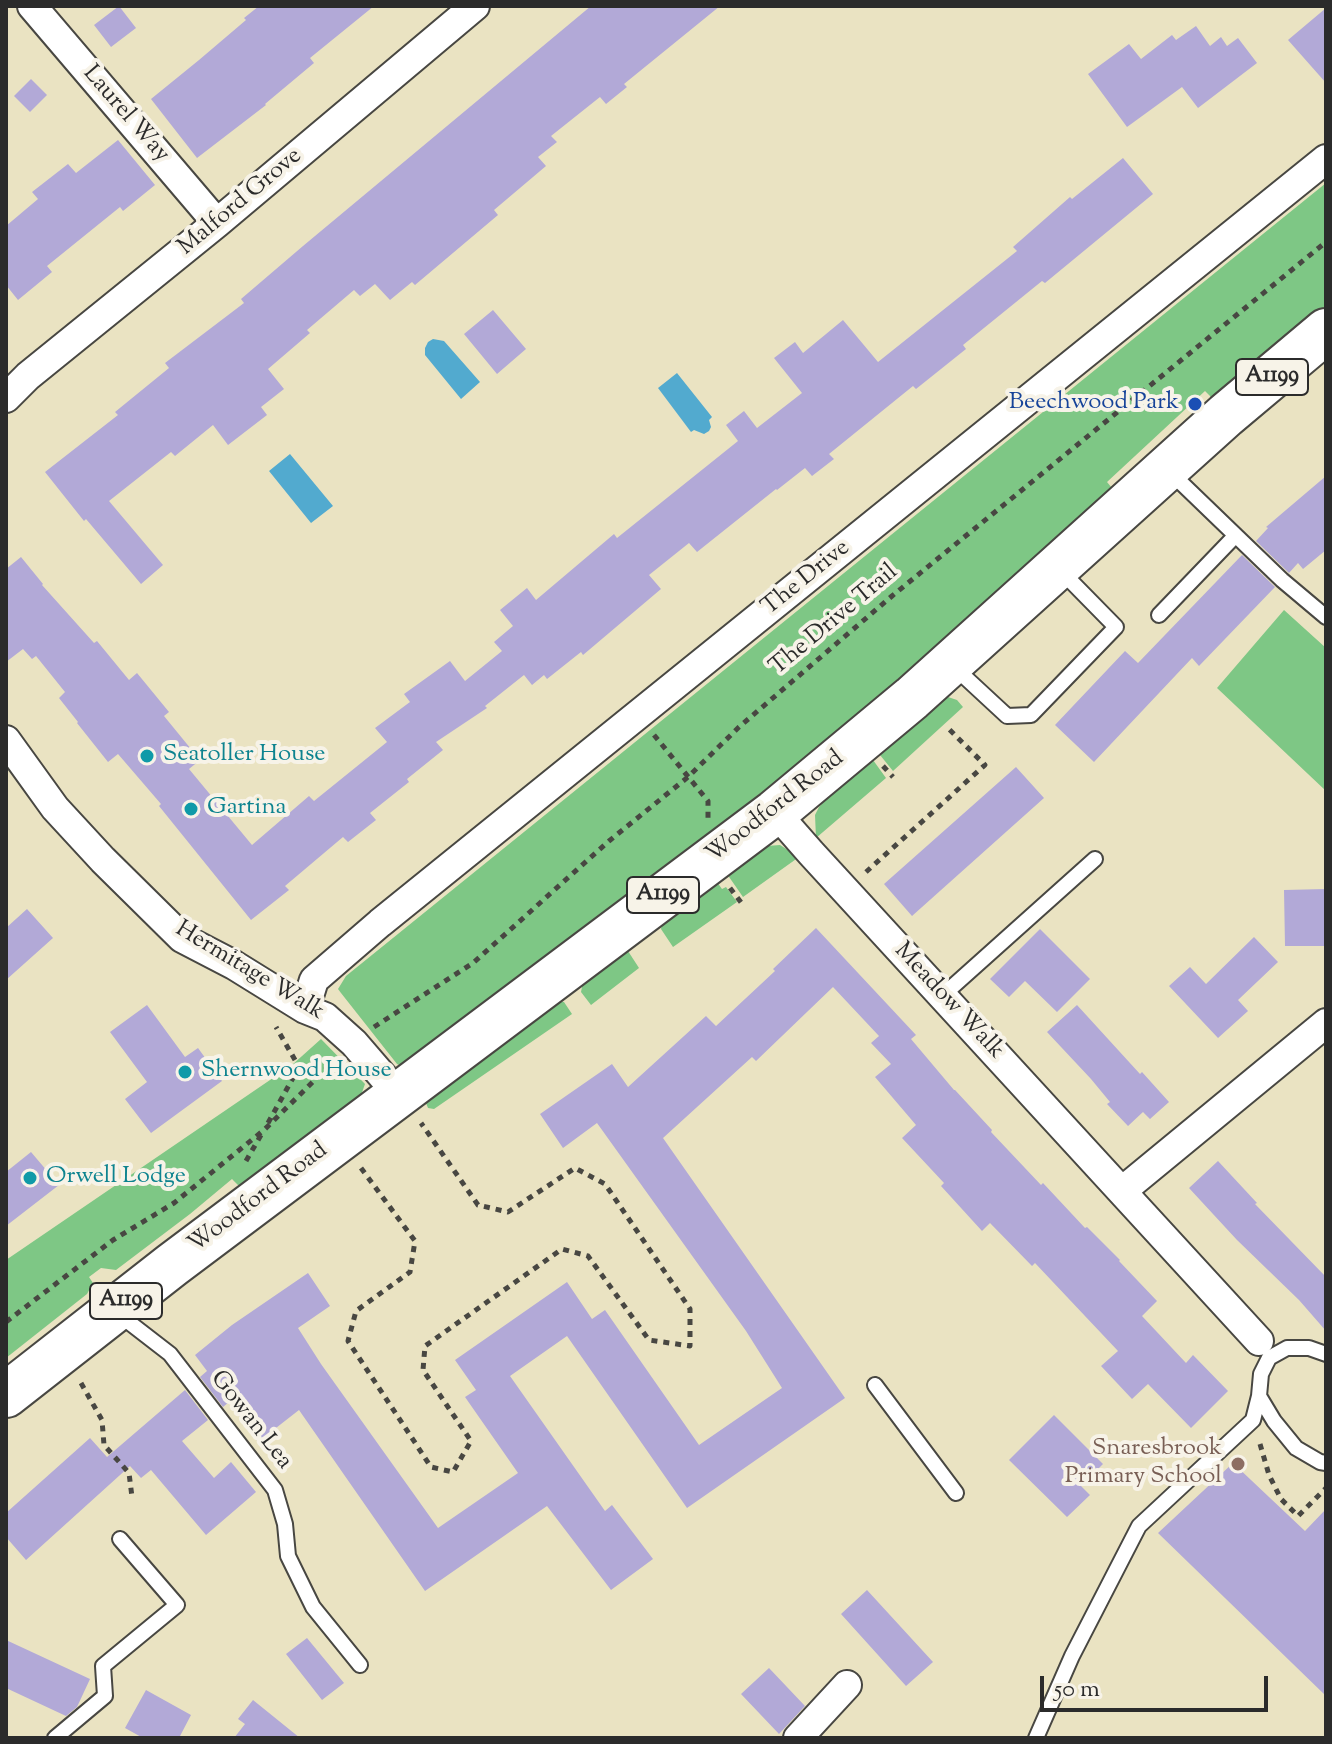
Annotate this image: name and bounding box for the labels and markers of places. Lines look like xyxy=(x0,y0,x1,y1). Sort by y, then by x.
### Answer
place label: Beechwood Park xyxy=(1009,390,1179,418)
marker: Beechwood Park xyxy=(1186,395,1204,413)
place label: Seatoller House xyxy=(163,742,326,770)
marker: Seatoller House xyxy=(138,747,156,765)
place label: Gartina xyxy=(207,795,287,823)
marker: Gartina xyxy=(182,800,200,818)
place label: Shernwood House xyxy=(201,1058,392,1086)
marker: Shernwood House xyxy=(176,1063,194,1081)
place label: Orwell Lodge xyxy=(46,1164,186,1192)
marker: Orwell Lodge xyxy=(21,1169,39,1187)
place label: Snaresbrook Primary School xyxy=(1065,1436,1222,1492)
marker: Snaresbrook Primary School xyxy=(1229,1455,1247,1473)

